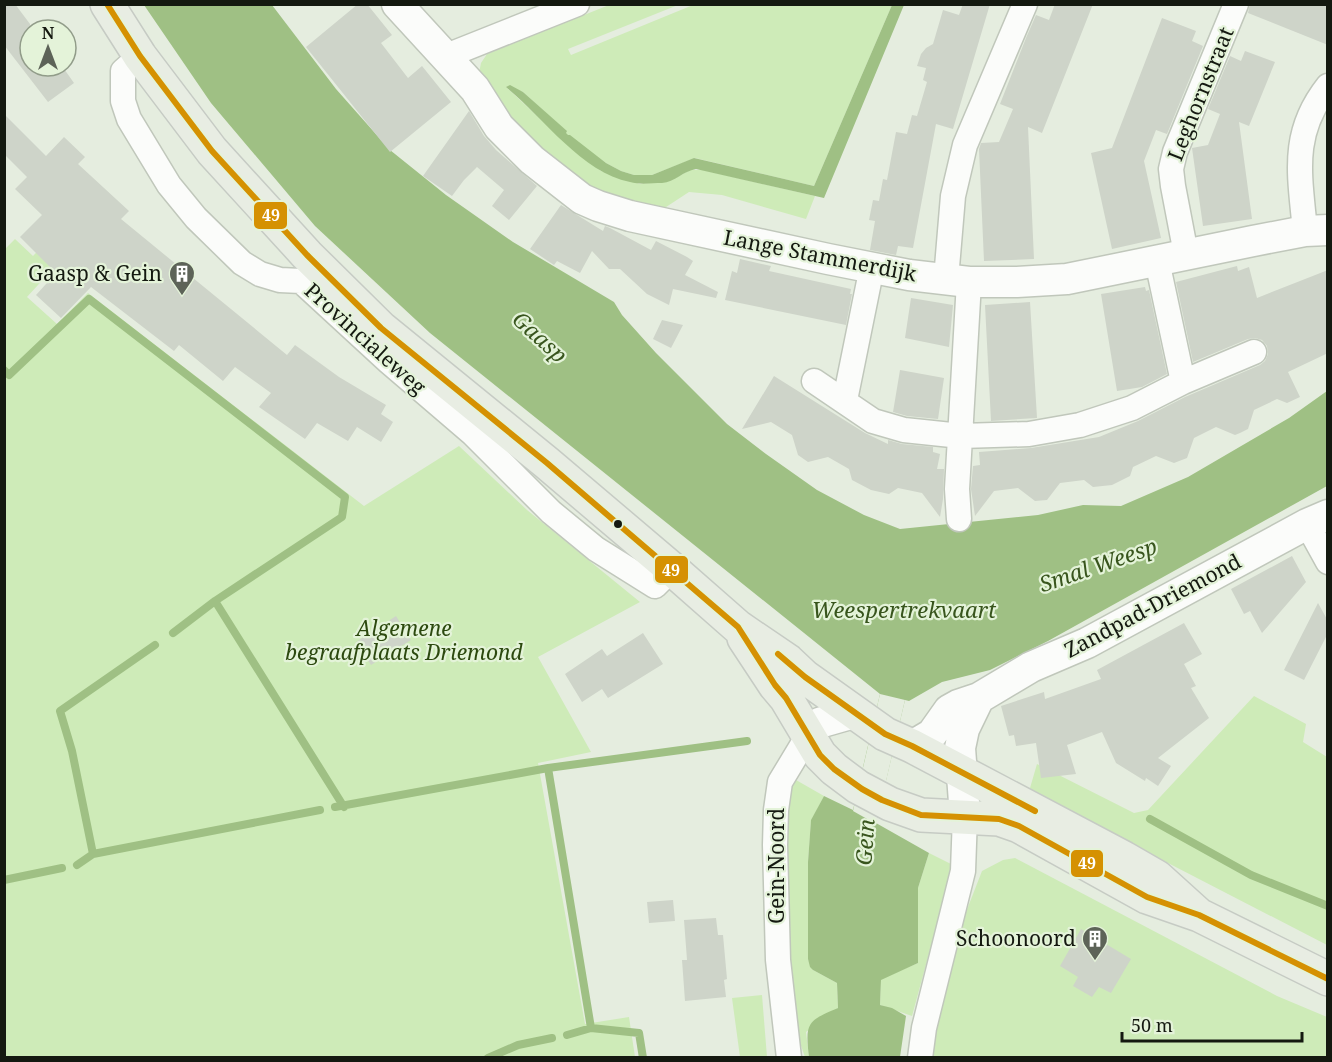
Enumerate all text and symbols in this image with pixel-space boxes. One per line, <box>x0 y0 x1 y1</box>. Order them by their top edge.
north arrow <box>18 18 78 78</box>
text: N <box>42 22 55 44</box>
street label: Leghornstraat <box>1161 23 1240 165</box>
line badge: 49 <box>253 201 288 230</box>
text: 49 <box>262 204 280 226</box>
street label: Lange Stammerdijk <box>721 223 920 288</box>
place label: Gaasp & Gein <box>28 259 162 287</box>
building icon: Gaasp & Gein <box>167 259 197 297</box>
street label: Provincialeweg <box>299 276 433 401</box>
water label: Gaasp <box>507 304 575 369</box>
unlabelled marker <box>612 518 624 530</box>
water label: Smal Weesp <box>1035 530 1161 598</box>
street label: Zandpad-Driemond <box>1059 547 1246 664</box>
line badge: 49 <box>654 555 689 584</box>
text: 49 <box>662 559 680 581</box>
water label: Weespertrekvaart <box>812 594 997 624</box>
park label: Algemene begraafplaats Driemond <box>285 614 524 666</box>
street label: Gein-Noord <box>762 808 790 924</box>
water label: Gein <box>847 818 881 866</box>
line badge: 49 <box>1070 849 1104 878</box>
text: 49 <box>1078 852 1096 874</box>
place label: Schoonoord <box>956 924 1076 952</box>
building icon: Schoonoord <box>1080 924 1110 962</box>
scale bar <box>1122 1005 1302 1043</box>
text: 50 m <box>1131 1013 1173 1037</box>

